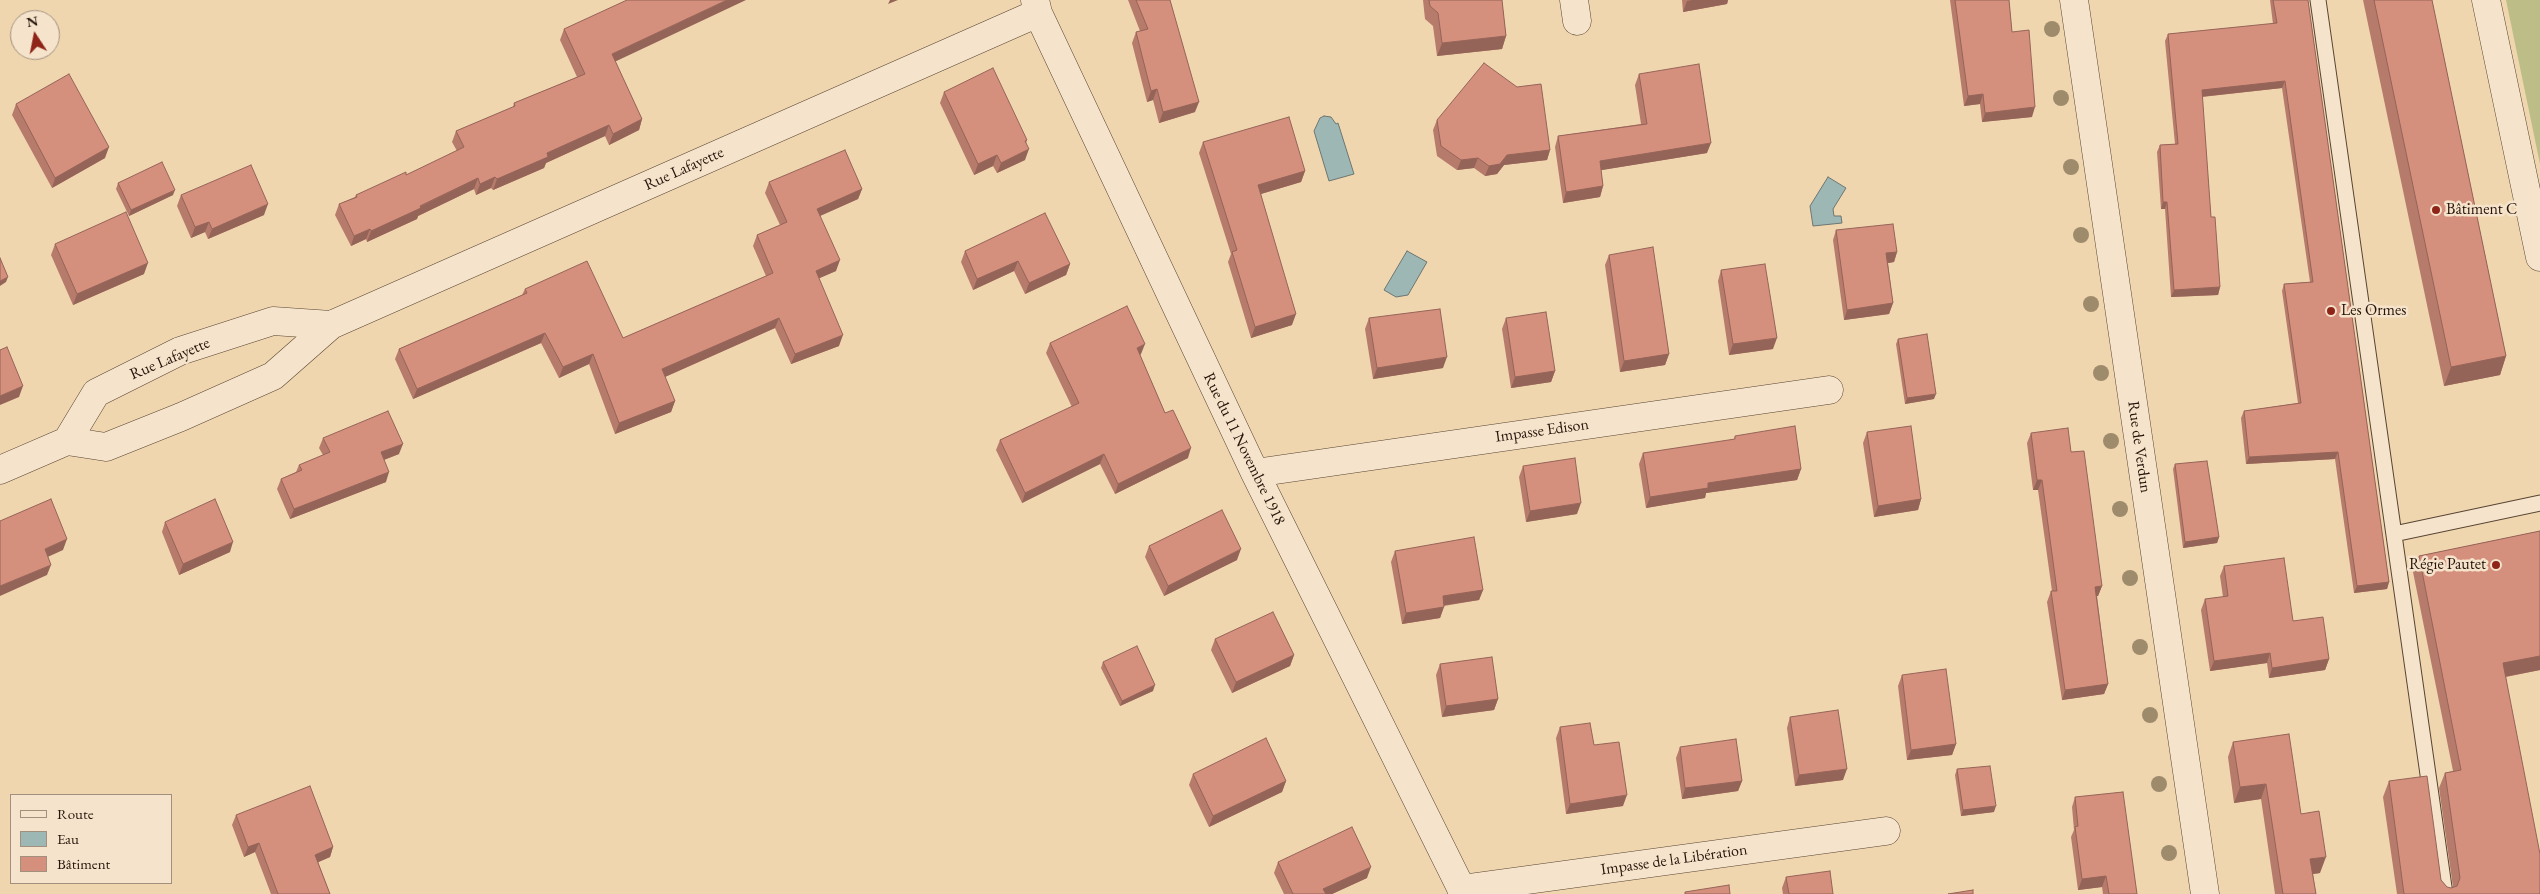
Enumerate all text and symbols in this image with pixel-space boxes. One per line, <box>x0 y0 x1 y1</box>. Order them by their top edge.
north arrow <box>10 10 60 60</box>
text: N <box>25 11 40 31</box>
street label: Rue Lafayette <box>641 143 727 195</box>
place label: Bâtiment C <box>2446 200 2517 220</box>
marker: Bâtiment C <box>2430 204 2442 216</box>
place label: Les Ormes <box>2341 301 2406 321</box>
marker: Les Ormes <box>2325 305 2337 317</box>
street label: Rue Lafayette <box>127 334 213 384</box>
street label: Rue du 11 Novembre 1918 <box>1199 370 1289 528</box>
street label: Rue de Verdun <box>2123 400 2155 494</box>
street label: Impasse Edison <box>1494 415 1590 447</box>
place label: Régie Pautet <box>2409 555 2486 575</box>
marker: Régie Pautet <box>2490 559 2502 571</box>
legend <box>10 794 172 884</box>
text: Route <box>57 804 94 823</box>
text: Eau <box>57 829 79 848</box>
street label: Impasse de la Libération <box>1599 840 1749 880</box>
text: Bâtiment <box>57 854 110 873</box>

